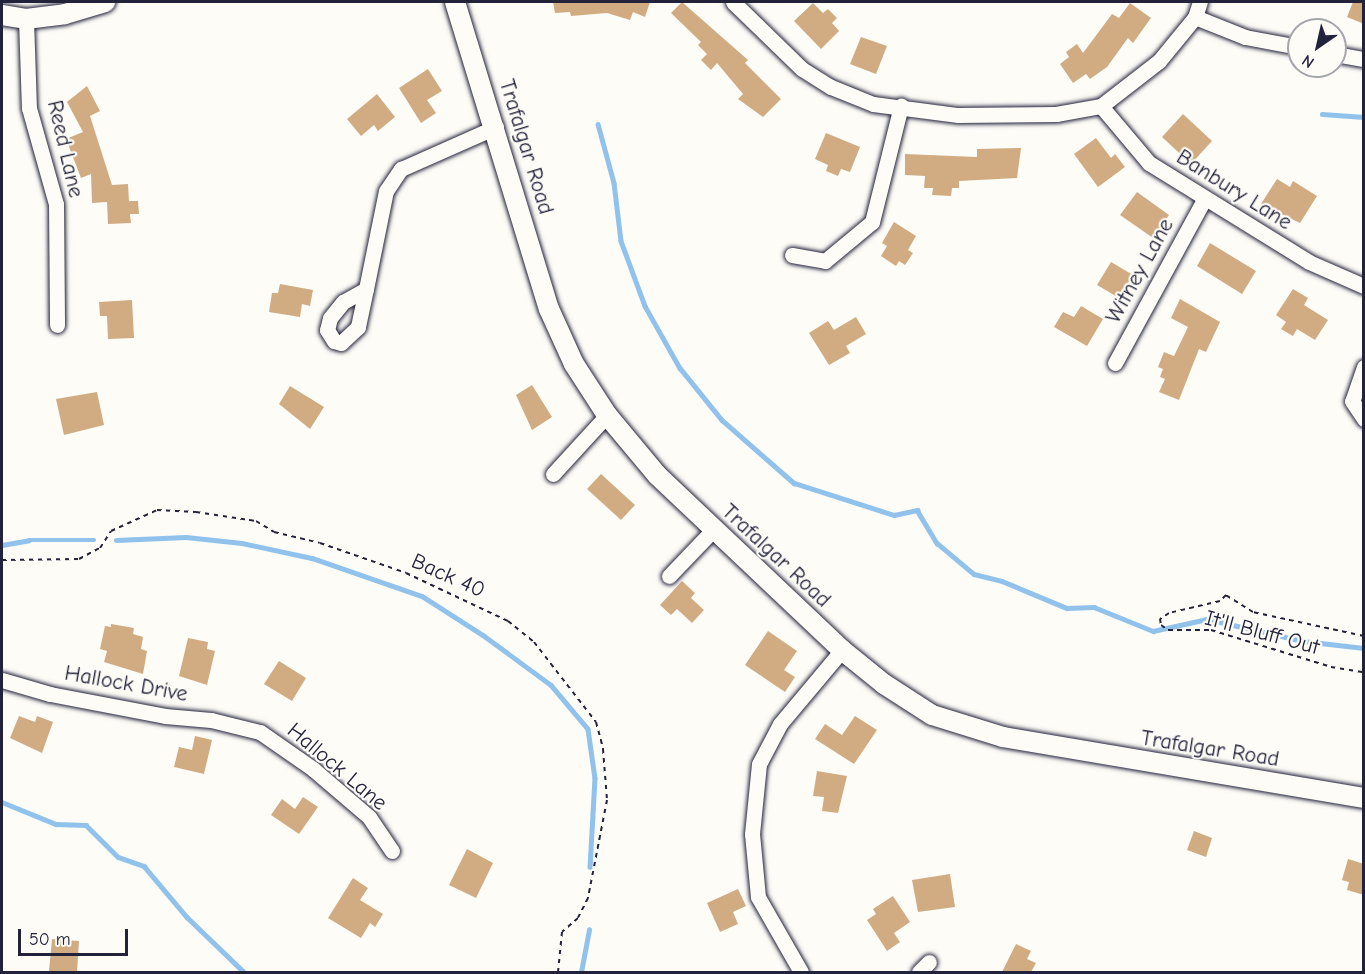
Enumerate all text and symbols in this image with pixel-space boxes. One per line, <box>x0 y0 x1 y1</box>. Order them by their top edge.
north arrow <box>1287 18 1347 78</box>
text: N <box>1299 51 1317 72</box>
street label: Trafalgar Road <box>493 76 559 218</box>
street label: Reed Lane <box>41 98 89 200</box>
street label: Banbury Lane <box>1171 144 1297 236</box>
street label: Witney Lane <box>1100 214 1180 328</box>
street label: Trafalgar Road <box>716 499 836 613</box>
street label: Back 40 <box>407 548 489 604</box>
street label: It'll Bluff Out <box>1202 605 1322 661</box>
street label: Hallock Drive <box>62 660 190 708</box>
street label: Hallock Lane <box>282 718 392 816</box>
street label: Trafalgar Road <box>1139 725 1281 773</box>
scale bar <box>21 917 130 955</box>
text: 50 m <box>29 929 71 950</box>

